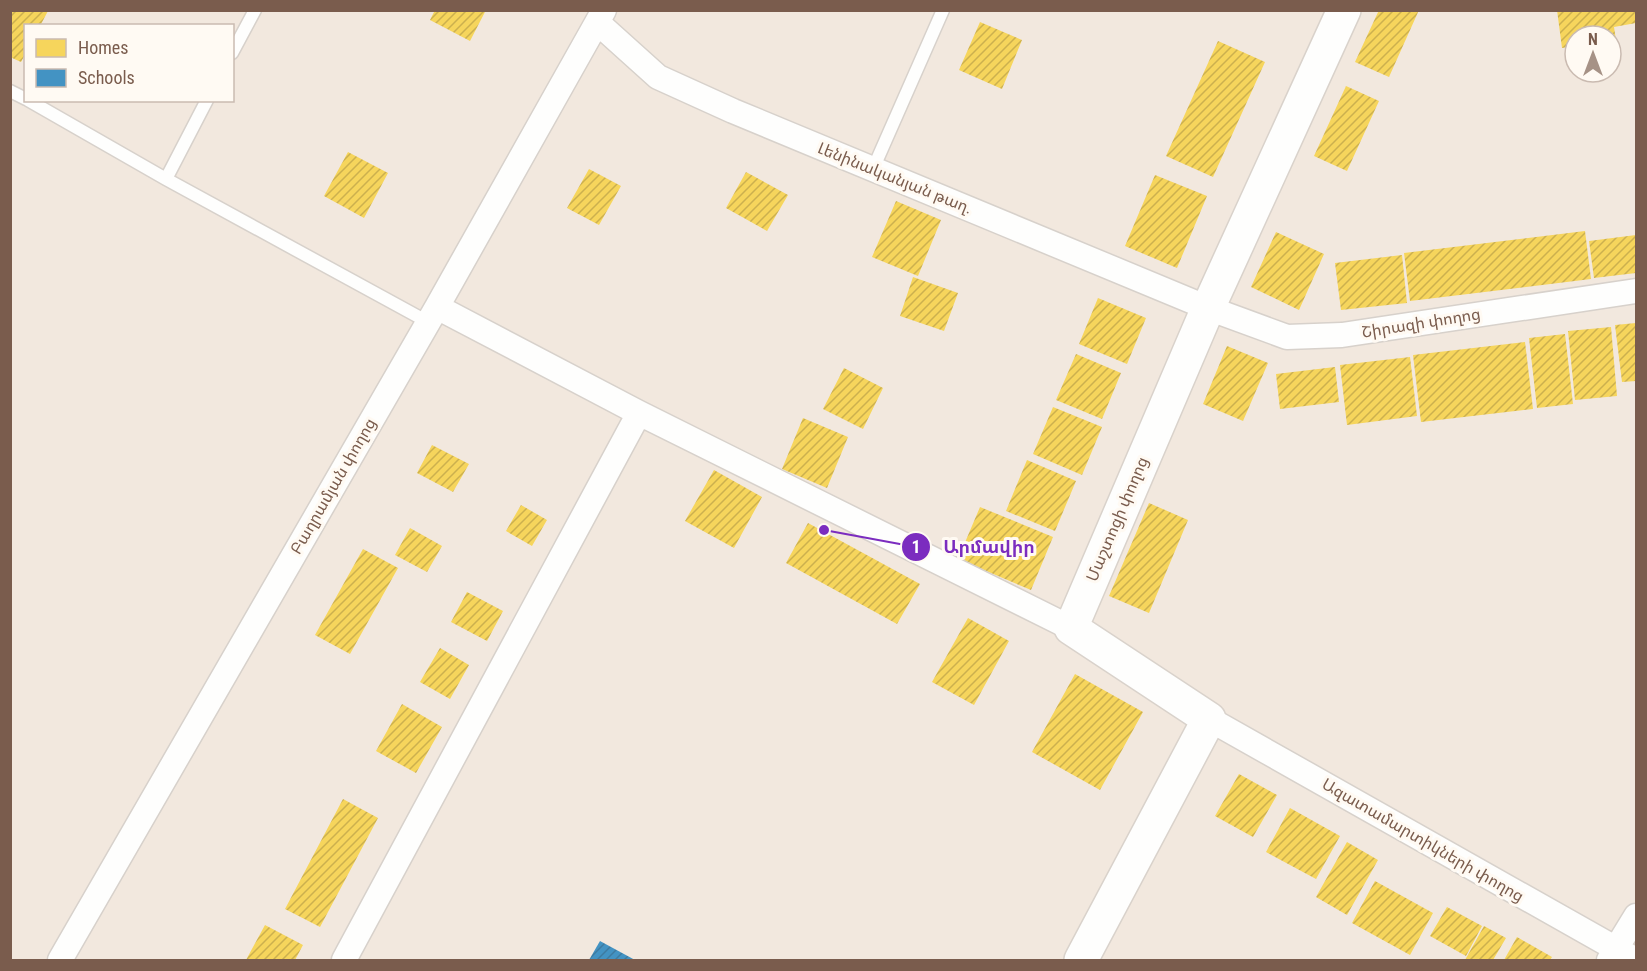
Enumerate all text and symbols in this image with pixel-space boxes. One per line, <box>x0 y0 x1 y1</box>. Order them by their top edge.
legend <box>24 24 234 102</box>
north arrow <box>1563 24 1623 84</box>
text: N <box>1588 30 1598 49</box>
text: Homes <box>78 37 128 58</box>
text: Schools <box>78 67 135 88</box>
street label: Լենինականյան թաղ. <box>815 138 975 218</box>
street label: Շիրազի փողոց <box>1360 304 1482 342</box>
street label: Բաղրամյան փողոց <box>286 415 380 557</box>
street label: Մաշտոցի փողոց <box>1082 454 1152 584</box>
callout: Արմավիր <box>901 529 1046 565</box>
text: 1 <box>911 536 921 557</box>
text: Արմավիր <box>943 536 1035 557</box>
street label: Ազատամարտիկների փողոց <box>1319 774 1527 906</box>

